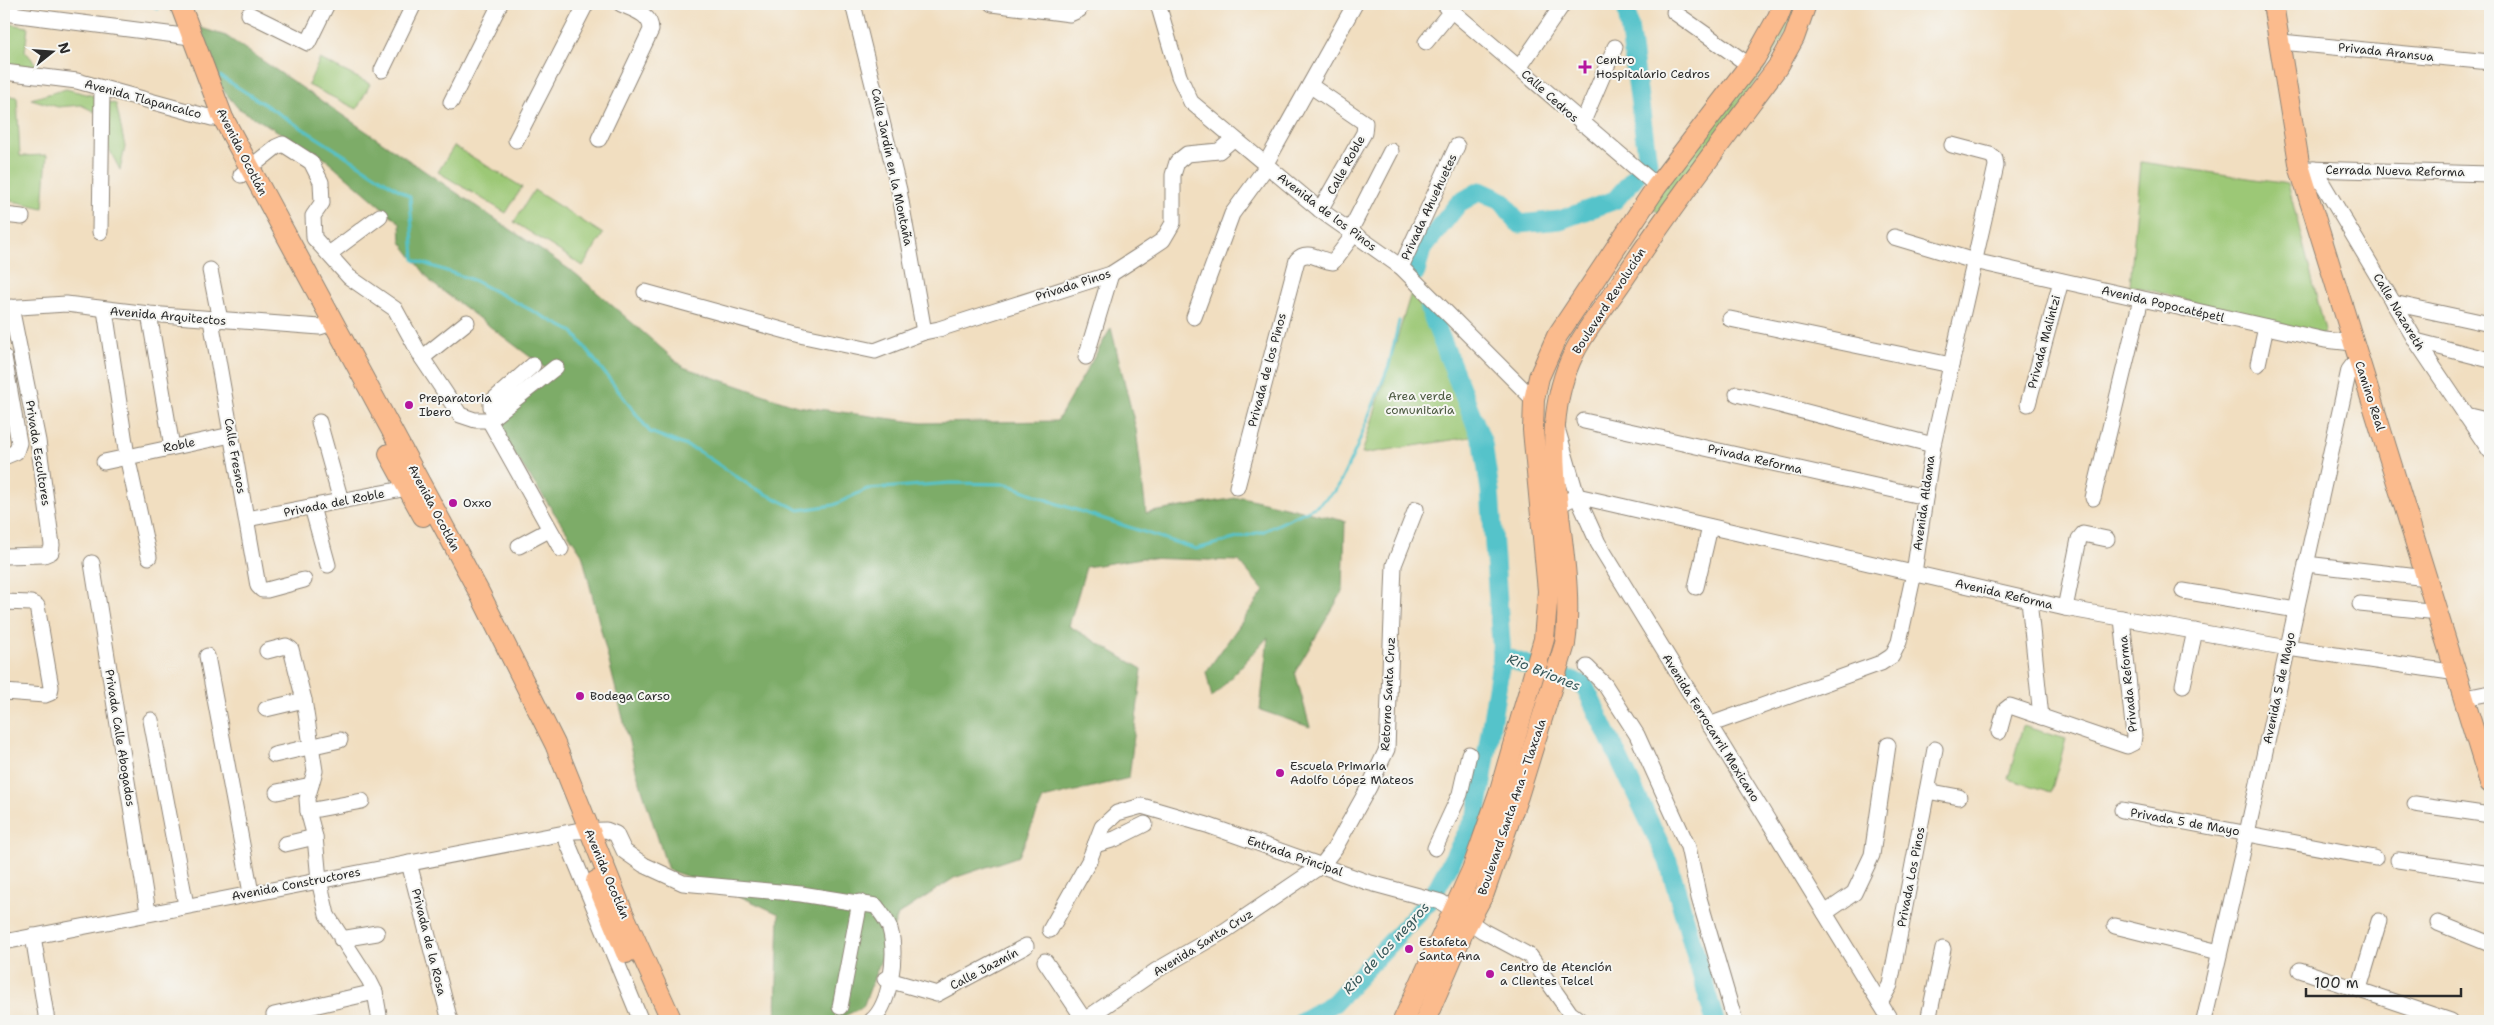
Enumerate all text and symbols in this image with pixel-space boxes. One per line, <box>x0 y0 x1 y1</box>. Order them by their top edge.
north arrow <box>28 28 78 78</box>
street label: Privada Aransua <box>2337 39 2435 65</box>
text: N <box>54 40 75 56</box>
place label: Centro Hospitalario Cedros <box>1596 52 1710 82</box>
marker: Centro Hospitalario Cedros <box>1578 60 1592 74</box>
street label: Calle Cedros <box>1518 66 1582 126</box>
street label: Avenida Tlapancalco <box>83 76 203 122</box>
street label: Calle Jardín en la Montaña <box>867 87 917 248</box>
street label: Avenida Ocotlán <box>213 106 271 198</box>
street label: Calle Roble <box>1323 132 1369 197</box>
street label: Privada Ahuehuetes <box>1397 151 1461 263</box>
street label: Cerrada Nueva Reforma <box>2325 162 2465 180</box>
street label: Avenida de los Pinos <box>1274 169 1380 255</box>
street label: Boulevard Revolución <box>1569 245 1649 357</box>
street label: Privada Pinos <box>1033 265 1113 305</box>
street label: Calle Nazareth <box>2370 270 2428 354</box>
street label: Avenida Popocatépetl <box>2100 282 2226 326</box>
street label: Privada Malintzi <box>2024 293 2064 391</box>
street label: Avenida Arquitectos <box>109 303 227 329</box>
street label: Privada de los Pinos <box>1244 311 1290 429</box>
street label: Camino Real <box>2351 359 2389 433</box>
park label: Area verde comunitaria <box>1386 388 1455 418</box>
place label: Preparatoria Ibero <box>419 390 492 420</box>
street label: Privada Escultores <box>22 399 54 507</box>
marker: Preparatoria Ibero <box>403 399 415 411</box>
street label: Calle Fresnos <box>220 417 250 495</box>
street label: Roble <box>161 434 197 456</box>
street label: Privada Reforma <box>1706 440 1804 478</box>
street label: Avenida Aldama <box>1909 454 1939 552</box>
street label: Avenida Ocotlán <box>404 462 464 554</box>
street label: Privada del Roble <box>282 485 386 521</box>
place label: Oxxo <box>463 495 492 511</box>
marker: Oxxo <box>447 497 459 509</box>
street label: Avenida Reforma <box>1954 575 2055 613</box>
street label: Avenida 5 de Mayo <box>2259 631 2299 745</box>
street label: Privada Reforma <box>2115 634 2141 733</box>
street label: Retorno Santa Cruz <box>1377 636 1399 752</box>
water label: Rio Briones <box>1505 649 1583 695</box>
street label: Avenida Ferrocarril Mexicano <box>1659 651 1763 805</box>
street label: Privada Calle Abogados <box>101 668 139 808</box>
place label: Bodega Carso <box>590 688 670 704</box>
marker: Bodega Carso <box>574 690 586 702</box>
street label: Boulevard Santa Ana - Tlaxcala <box>1474 716 1550 897</box>
place label: Escuela Primaria Adolfo López Mateos <box>1290 758 1414 788</box>
marker: Escuela Primaria Adolfo López Mateos <box>1274 767 1286 779</box>
street label: Privada 5 de Mayo <box>2129 805 2241 839</box>
street label: Privada Los Pinos <box>1893 825 1929 929</box>
street label: Avenida Ocotlán <box>581 827 633 921</box>
street label: Entrada Principal <box>1245 832 1345 880</box>
street label: Avenida Constructores <box>230 864 362 904</box>
street label: Privada de la Rosa <box>408 887 450 998</box>
water label: Rio de los negros <box>1339 898 1433 998</box>
street label: Avenida Santa Cruz <box>1150 906 1256 980</box>
place label: Estafeta Santa Ana <box>1419 934 1481 964</box>
marker: Estafeta Santa Ana <box>1403 943 1415 955</box>
street label: Calle Jazmín <box>947 944 1021 994</box>
place label: Centro de Atención a Clientes Telcel <box>1500 959 1612 989</box>
scale bar <box>2306 965 2462 997</box>
marker: Centro de Atención a Clientes Telcel <box>1484 968 1496 980</box>
text: 100 m <box>2314 973 2359 993</box>

